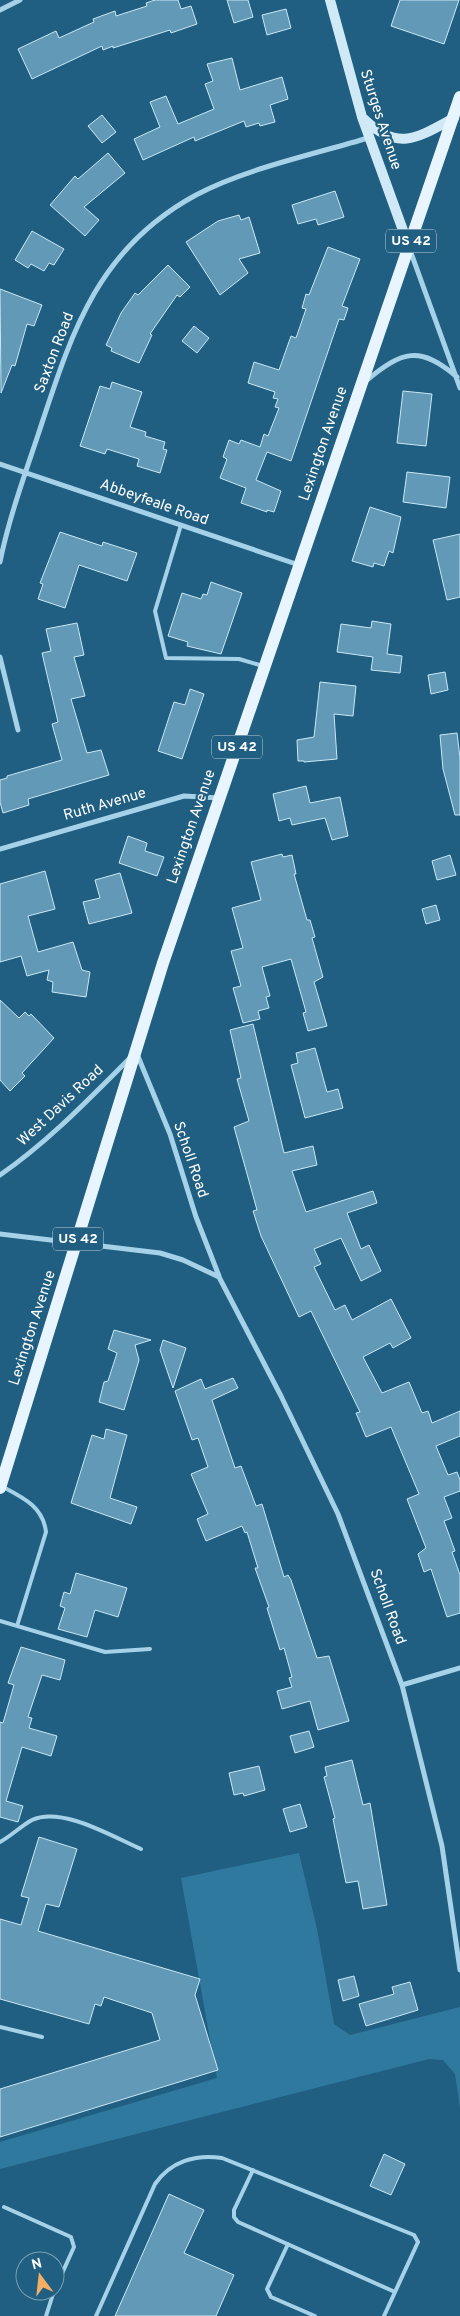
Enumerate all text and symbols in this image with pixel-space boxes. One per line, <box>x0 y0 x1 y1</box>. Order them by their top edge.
street label: Sturges Avenue <box>355 67 405 173</box>
road number: US 42 <box>386 230 436 252</box>
street label: Saxton Road <box>31 310 79 396</box>
street label: Lexington Avenue <box>295 384 353 504</box>
street label: Abbeyfeale Road <box>97 476 211 530</box>
road number: US 42 <box>212 736 262 759</box>
street label: Lexington Avenue <box>163 767 221 887</box>
street label: Ruth Avenue <box>61 784 149 826</box>
street label: West Davis Road <box>14 1061 108 1151</box>
street label: Scholl Road <box>168 1119 212 1201</box>
road number: US 42 <box>53 1228 103 1250</box>
street label: Lexington Avenue <box>5 1268 61 1388</box>
street label: Scholl Road <box>364 1566 410 1648</box>
north arrow <box>15 2251 65 2301</box>
text: N <box>30 2255 44 2274</box>

